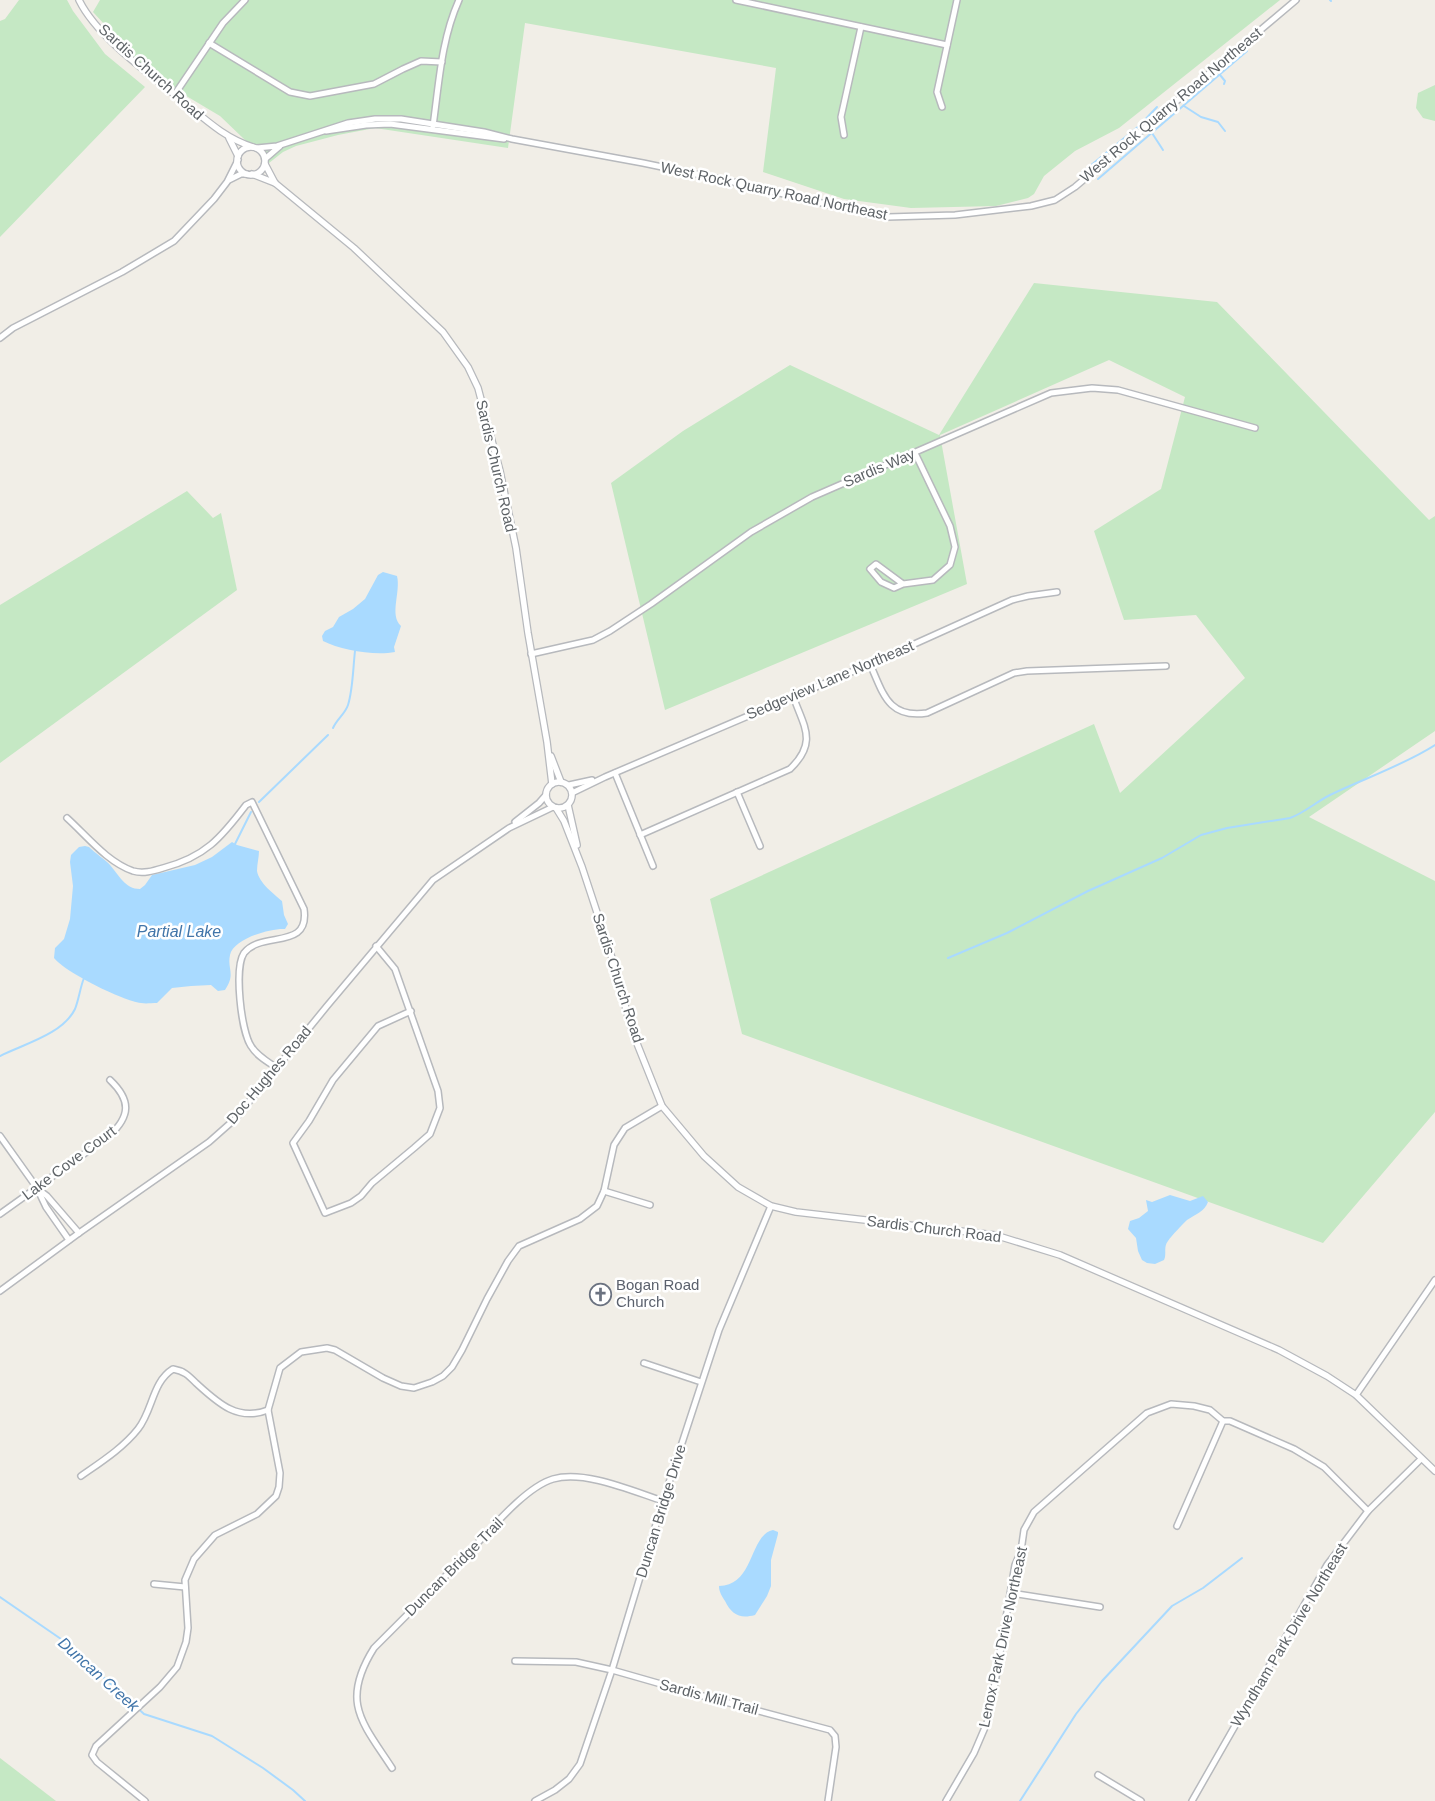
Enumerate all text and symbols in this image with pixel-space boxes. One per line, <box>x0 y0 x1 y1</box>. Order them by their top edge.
street label: Sardis Church Road <box>95 20 207 123</box>
street label: West Rock Quarry Road Northeast <box>1077 23 1265 186</box>
street label: West Rock Quarry Road Northeast <box>659 158 890 223</box>
street label: Sardis Church Road <box>473 398 520 534</box>
street label: Sardis Way <box>840 445 918 490</box>
street label: Sedgeview Lane Northeast <box>744 636 917 723</box>
street label: Sardis Church Road <box>590 911 647 1045</box>
water label: Partial Lake <box>137 923 221 940</box>
street label: Doc Hughes Road <box>223 1022 315 1127</box>
street label: Lake Cove Court <box>19 1121 119 1203</box>
street label: Sardis Church Road <box>866 1212 1002 1245</box>
place label: Bogan Road Church <box>616 1276 699 1310</box>
church icon: Bogan Road Church <box>588 1282 612 1306</box>
street label: Duncan Bridge Drive <box>632 1442 689 1580</box>
street label: Duncan Bridge Trail <box>401 1514 506 1619</box>
street label: Wyndham Park Drive Northeast <box>1227 1539 1351 1729</box>
street label: Lenox Park Drive Northeast <box>975 1544 1030 1729</box>
water label: Duncan Creek <box>55 1634 143 1716</box>
street label: Sardis Mill Trail <box>658 1675 760 1718</box>

